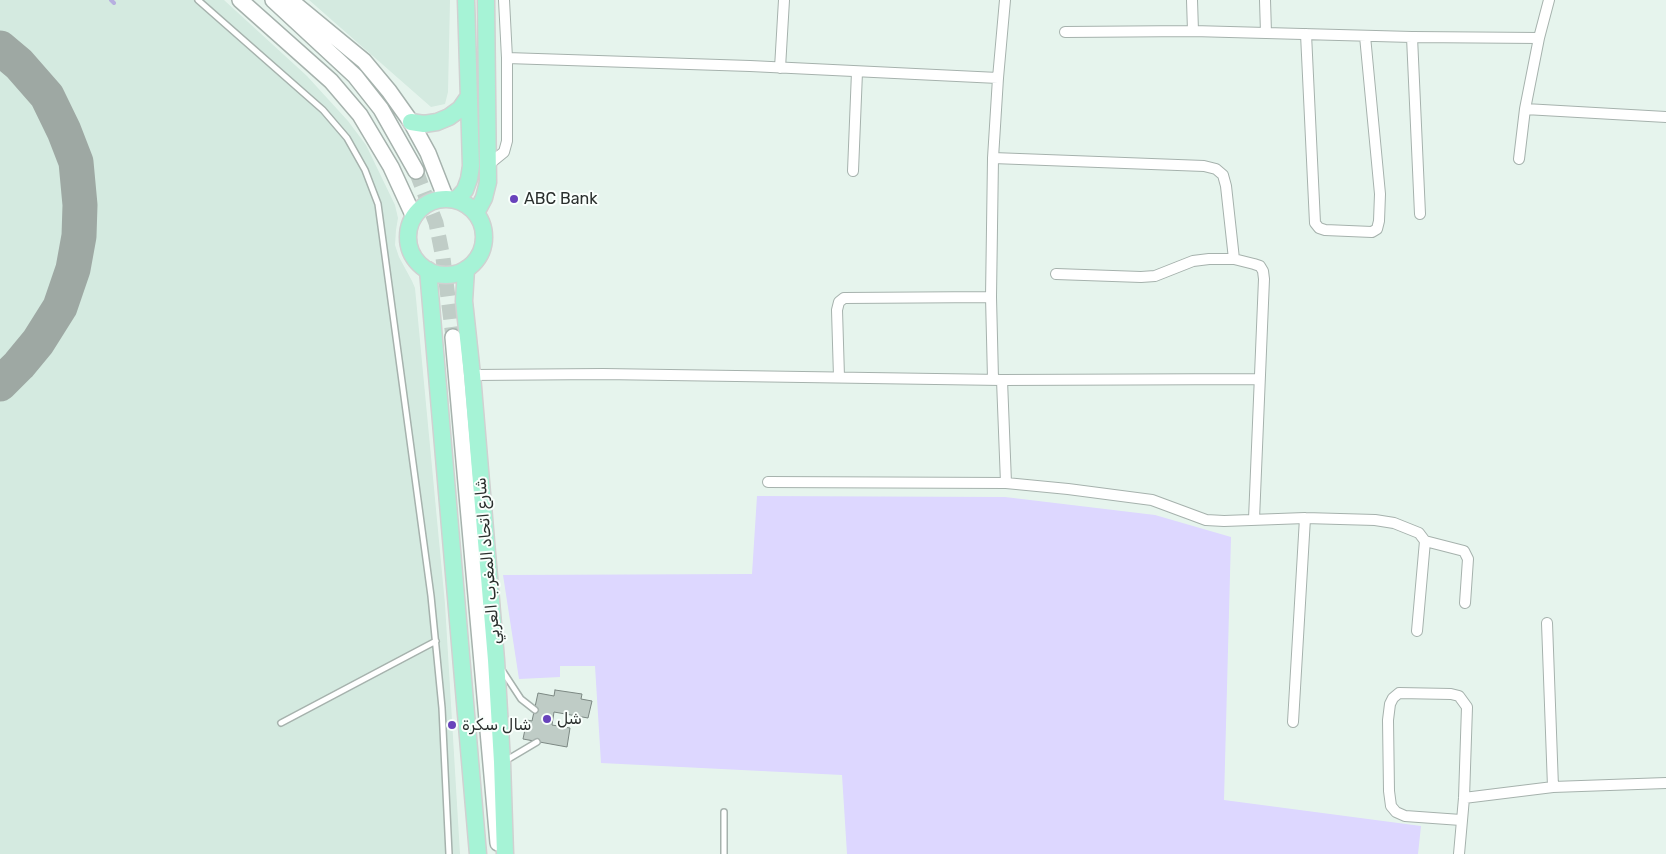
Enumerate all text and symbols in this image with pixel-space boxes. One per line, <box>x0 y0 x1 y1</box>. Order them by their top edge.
place label: ABC Bank <box>524 189 597 209</box>
marker: ABC Bank <box>508 193 520 205</box>
street label: شارع اتحاد المغرب العربي <box>471 477 505 645</box>
place label: شل <box>557 709 582 729</box>
marker: شل <box>541 713 553 725</box>
place label: شال سكرة <box>462 715 531 735</box>
marker: شال سكرة <box>446 719 458 731</box>

